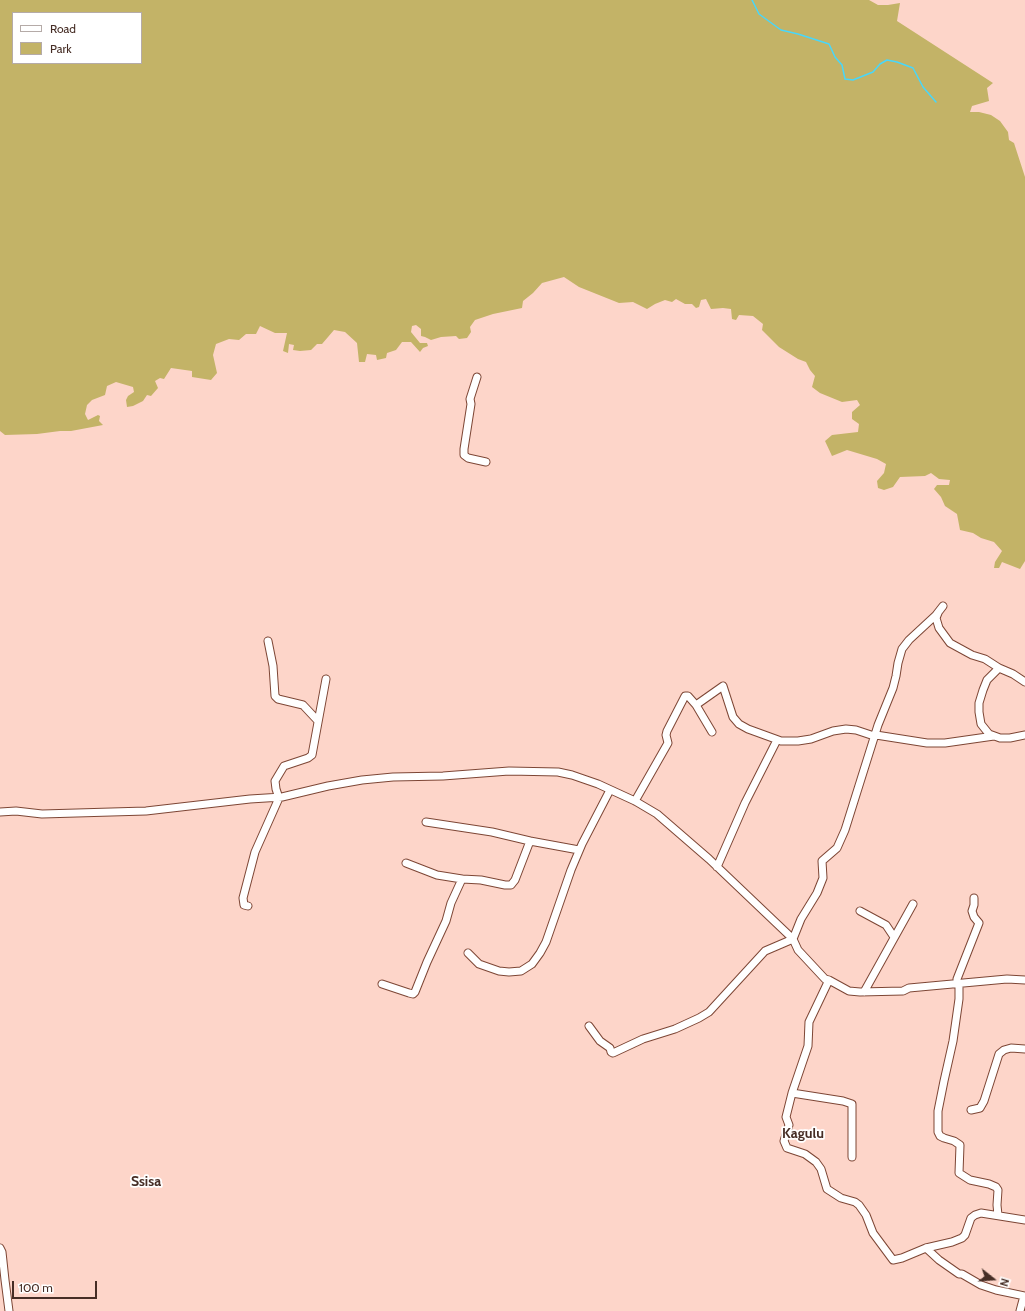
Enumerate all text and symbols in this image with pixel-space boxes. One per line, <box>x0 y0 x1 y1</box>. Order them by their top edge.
legend <box>12 12 142 64</box>
text: Road <box>50 21 76 36</box>
text: Park <box>50 41 72 56</box>
district label: Kagulu <box>782 1126 824 1142</box>
district label: Ssisa <box>131 1174 161 1190</box>
north arrow <box>973 1259 1013 1299</box>
scale bar <box>14 1273 99 1299</box>
text: N <box>997 1277 1012 1288</box>
text: 100 m <box>19 1280 53 1295</box>

